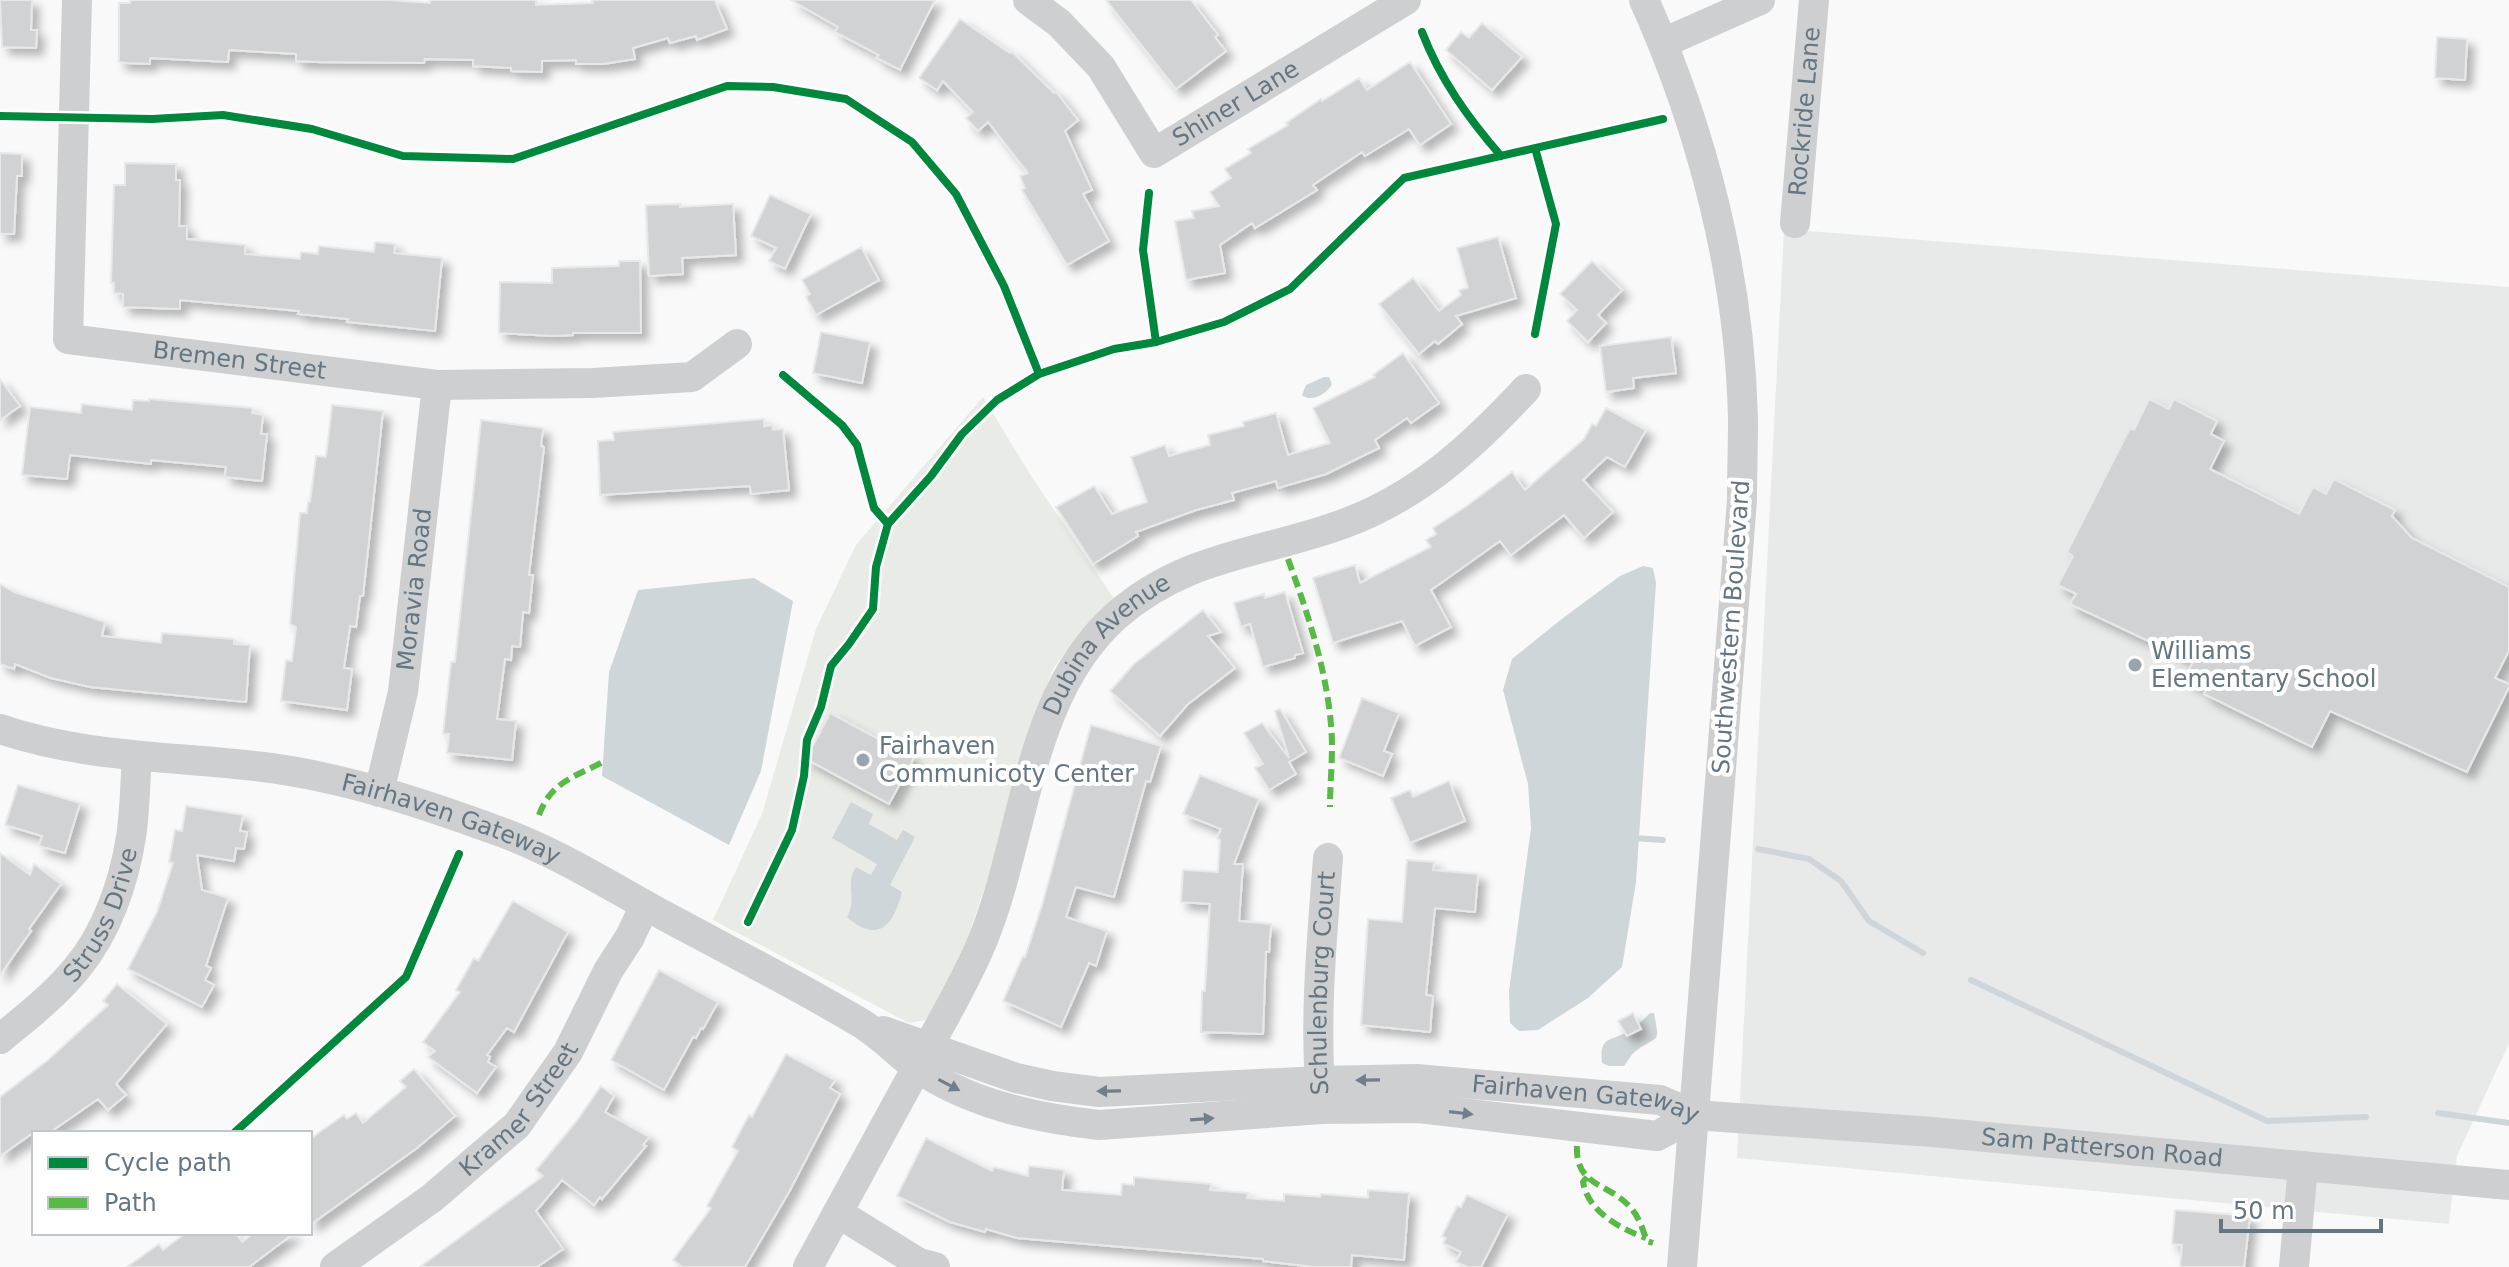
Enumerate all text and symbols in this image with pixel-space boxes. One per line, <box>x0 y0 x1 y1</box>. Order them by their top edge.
street label: Rockride Lane <box>1783 26 1826 197</box>
street label: Shiner Lane <box>1167 54 1304 152</box>
street label: Bremen Street <box>151 336 328 385</box>
street label: Southwestern Boulevard <box>1707 479 1755 775</box>
street label: Moravia Road <box>391 507 437 672</box>
street label: Dubina Avenue <box>1037 568 1175 720</box>
place label: Williams Elementary School <box>2151 637 2376 693</box>
marker: Williams Elementary School <box>2126 656 2144 674</box>
place label: Fairhaven Communicoty Center <box>879 732 1134 788</box>
marker: Fairhaven Communicoty Center <box>854 751 872 769</box>
street label: Fairhaven Gateway <box>339 768 565 870</box>
street label: Struss Drive <box>57 845 143 988</box>
street label: Schulenburg Court <box>1304 870 1341 1096</box>
street label: Kramer Street <box>454 1038 584 1182</box>
street label: Fairhaven Gateway <box>1471 1070 1704 1129</box>
one-way arrow <box>1355 1074 1380 1086</box>
one-way arrow <box>937 1079 960 1092</box>
one-way arrow <box>1096 1085 1121 1098</box>
one-way arrow <box>1449 1107 1474 1120</box>
one-way arrow <box>1190 1112 1215 1125</box>
street label: Sam Patterson Road <box>1980 1123 2224 1173</box>
legend <box>32 1131 312 1235</box>
text: Cycle path <box>104 1149 232 1177</box>
scale bar <box>2221 1183 2381 1233</box>
text: Path <box>104 1189 157 1217</box>
text: 50 m <box>2233 1197 2295 1225</box>

